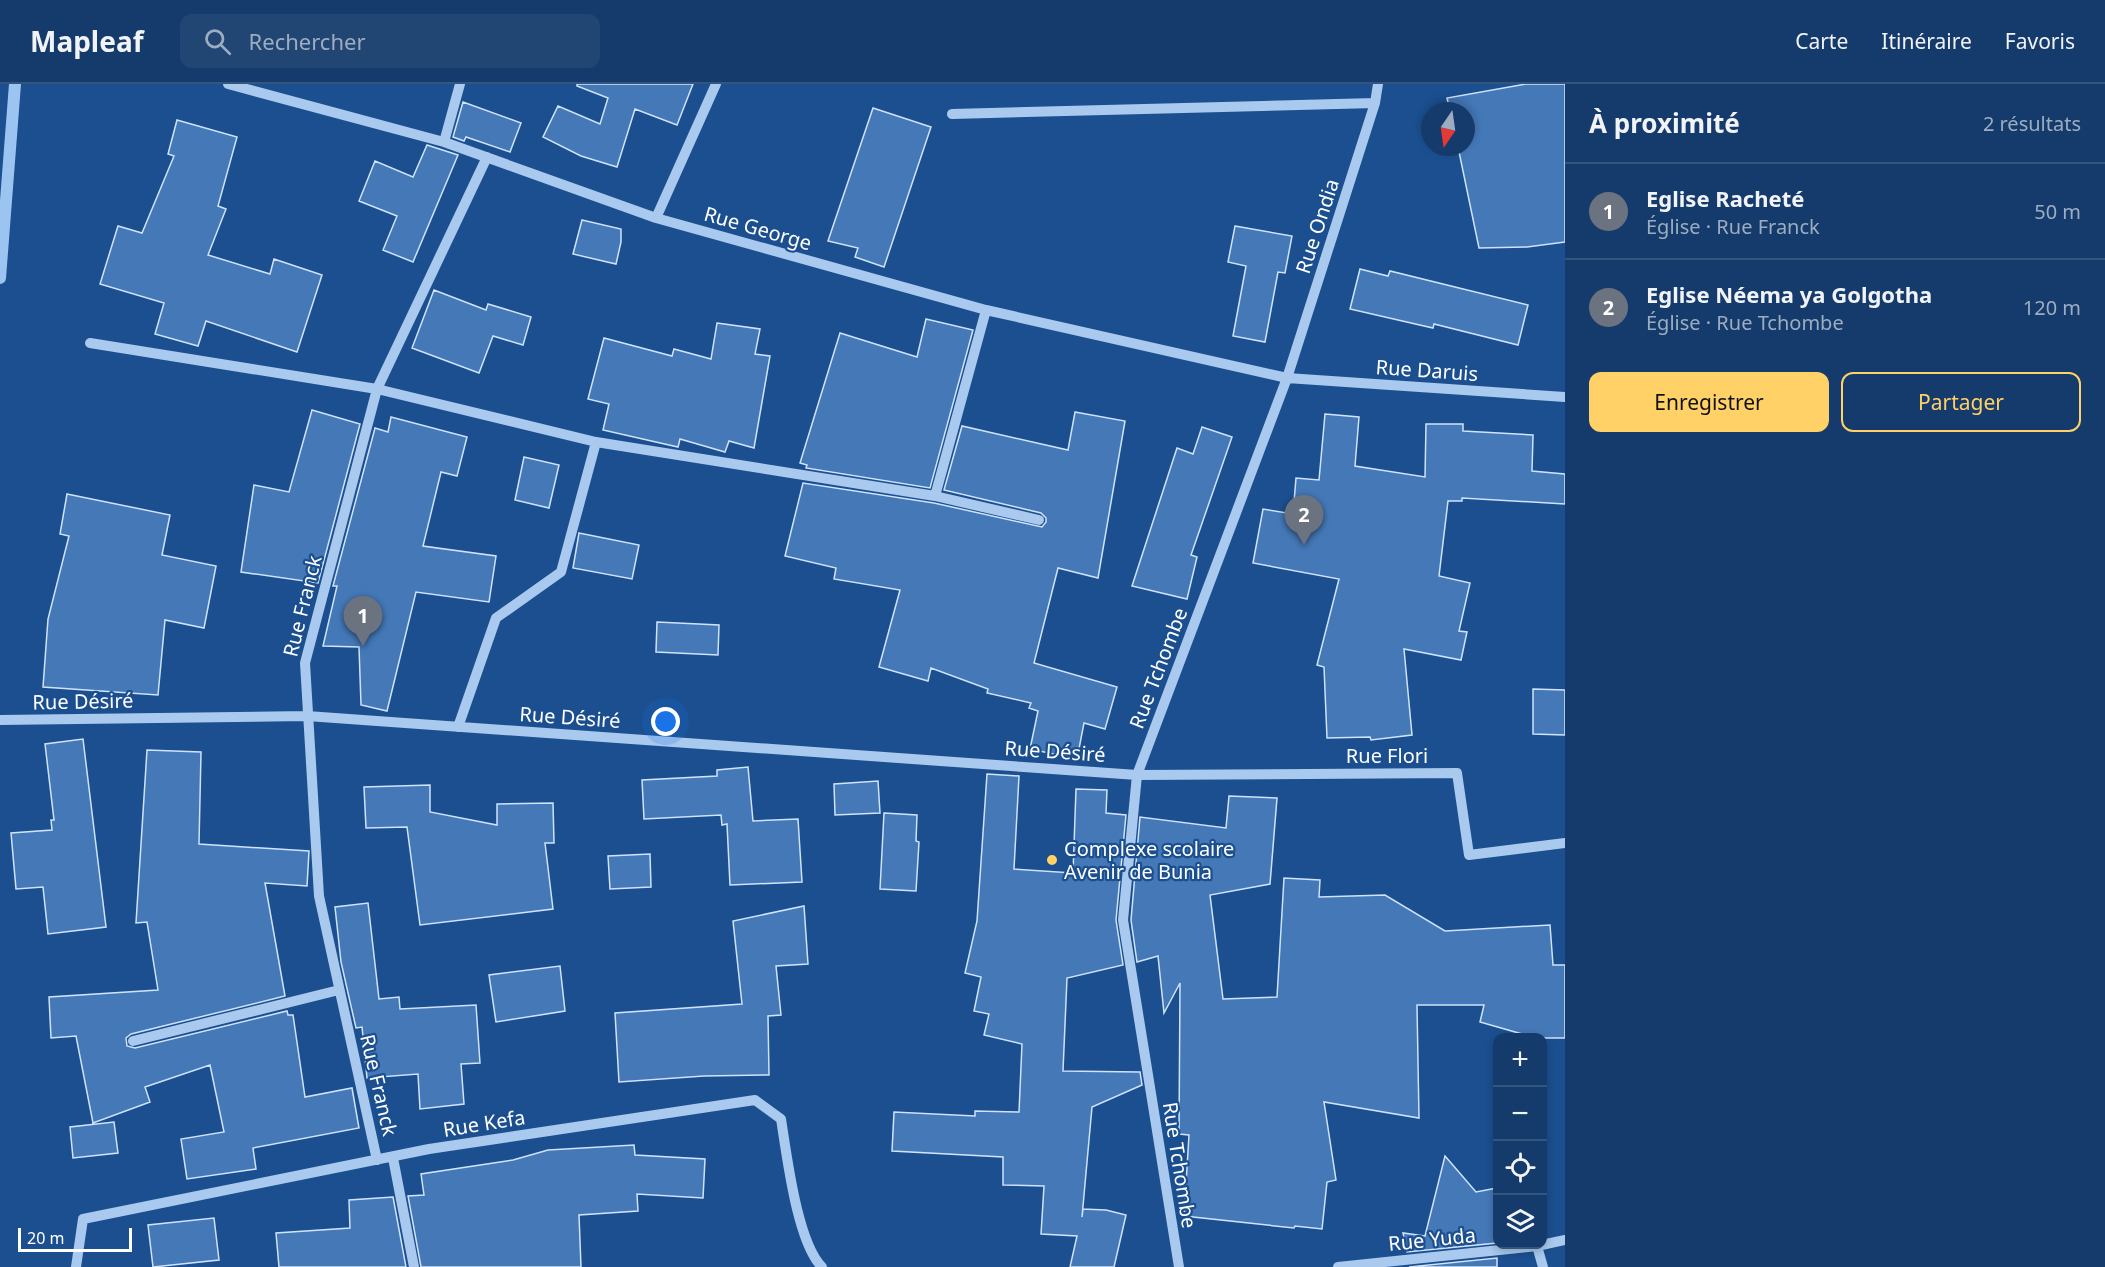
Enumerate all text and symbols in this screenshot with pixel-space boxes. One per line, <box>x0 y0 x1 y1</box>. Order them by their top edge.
search box <box>180 14 600 68</box>
text: Mapleaf <box>30 22 144 60</box>
icon: search <box>201 25 234 58</box>
text: Rechercher <box>249 26 366 56</box>
text: Carte <box>1795 27 1848 55</box>
text: Itinéraire <box>1881 27 1972 55</box>
text: Favoris <box>2005 27 2075 55</box>
north arrow <box>1421 102 1475 156</box>
text: À proximité <box>1589 105 1740 141</box>
text: 2 résultats <box>1983 110 2081 137</box>
street label: Rue Ondia <box>1289 175 1345 277</box>
text: Eglise Racheté <box>1646 183 1804 213</box>
text: 1 <box>1603 198 1614 225</box>
text: 50 m <box>2034 198 2081 225</box>
street label: Rue George <box>701 200 815 256</box>
text: Église · Rue Franck <box>1646 213 1820 240</box>
text: Eglise Néema ya Golgotha <box>1646 279 1932 309</box>
text: 2 <box>1603 294 1614 321</box>
text: 120 m <box>2023 294 2081 321</box>
text: Église · Rue Tchombe <box>1646 309 1844 336</box>
street label: Rue Daruis <box>1375 353 1479 387</box>
button: Enregistrer <box>1589 372 1829 432</box>
button: Partager <box>1841 372 2081 432</box>
pin: 2 <box>1284 496 1324 545</box>
street label: Rue Franck <box>276 552 328 659</box>
pin: 1 <box>344 596 382 646</box>
street label: Rue Tchombe <box>1123 604 1193 732</box>
street label: Rue Désiré <box>32 687 134 715</box>
street label: Rue Désiré <box>519 700 621 734</box>
your location <box>651 707 680 736</box>
street label: Rue Désiré <box>1004 734 1106 768</box>
street label: Rue Flori <box>1346 742 1428 769</box>
place label: Complexe scolaire Avenir de Bunia <box>1064 835 1234 885</box>
marker: Complexe scolaire Avenir de Bunia <box>1045 853 1059 867</box>
street label: Rue Franck <box>354 1032 404 1139</box>
map controls <box>1493 1033 1547 1249</box>
button: + <box>1493 1033 1547 1087</box>
button: − <box>1493 1087 1547 1141</box>
street label: Rue Tchombe <box>1157 1100 1203 1230</box>
street label: Rue Kefa <box>441 1103 527 1143</box>
button: locate <box>1493 1141 1547 1195</box>
button: layers <box>1493 1195 1547 1249</box>
street label: Rue Yuda <box>1387 1221 1477 1257</box>
scale bar <box>18 1225 132 1252</box>
text: 20 m <box>27 1227 64 1249</box>

